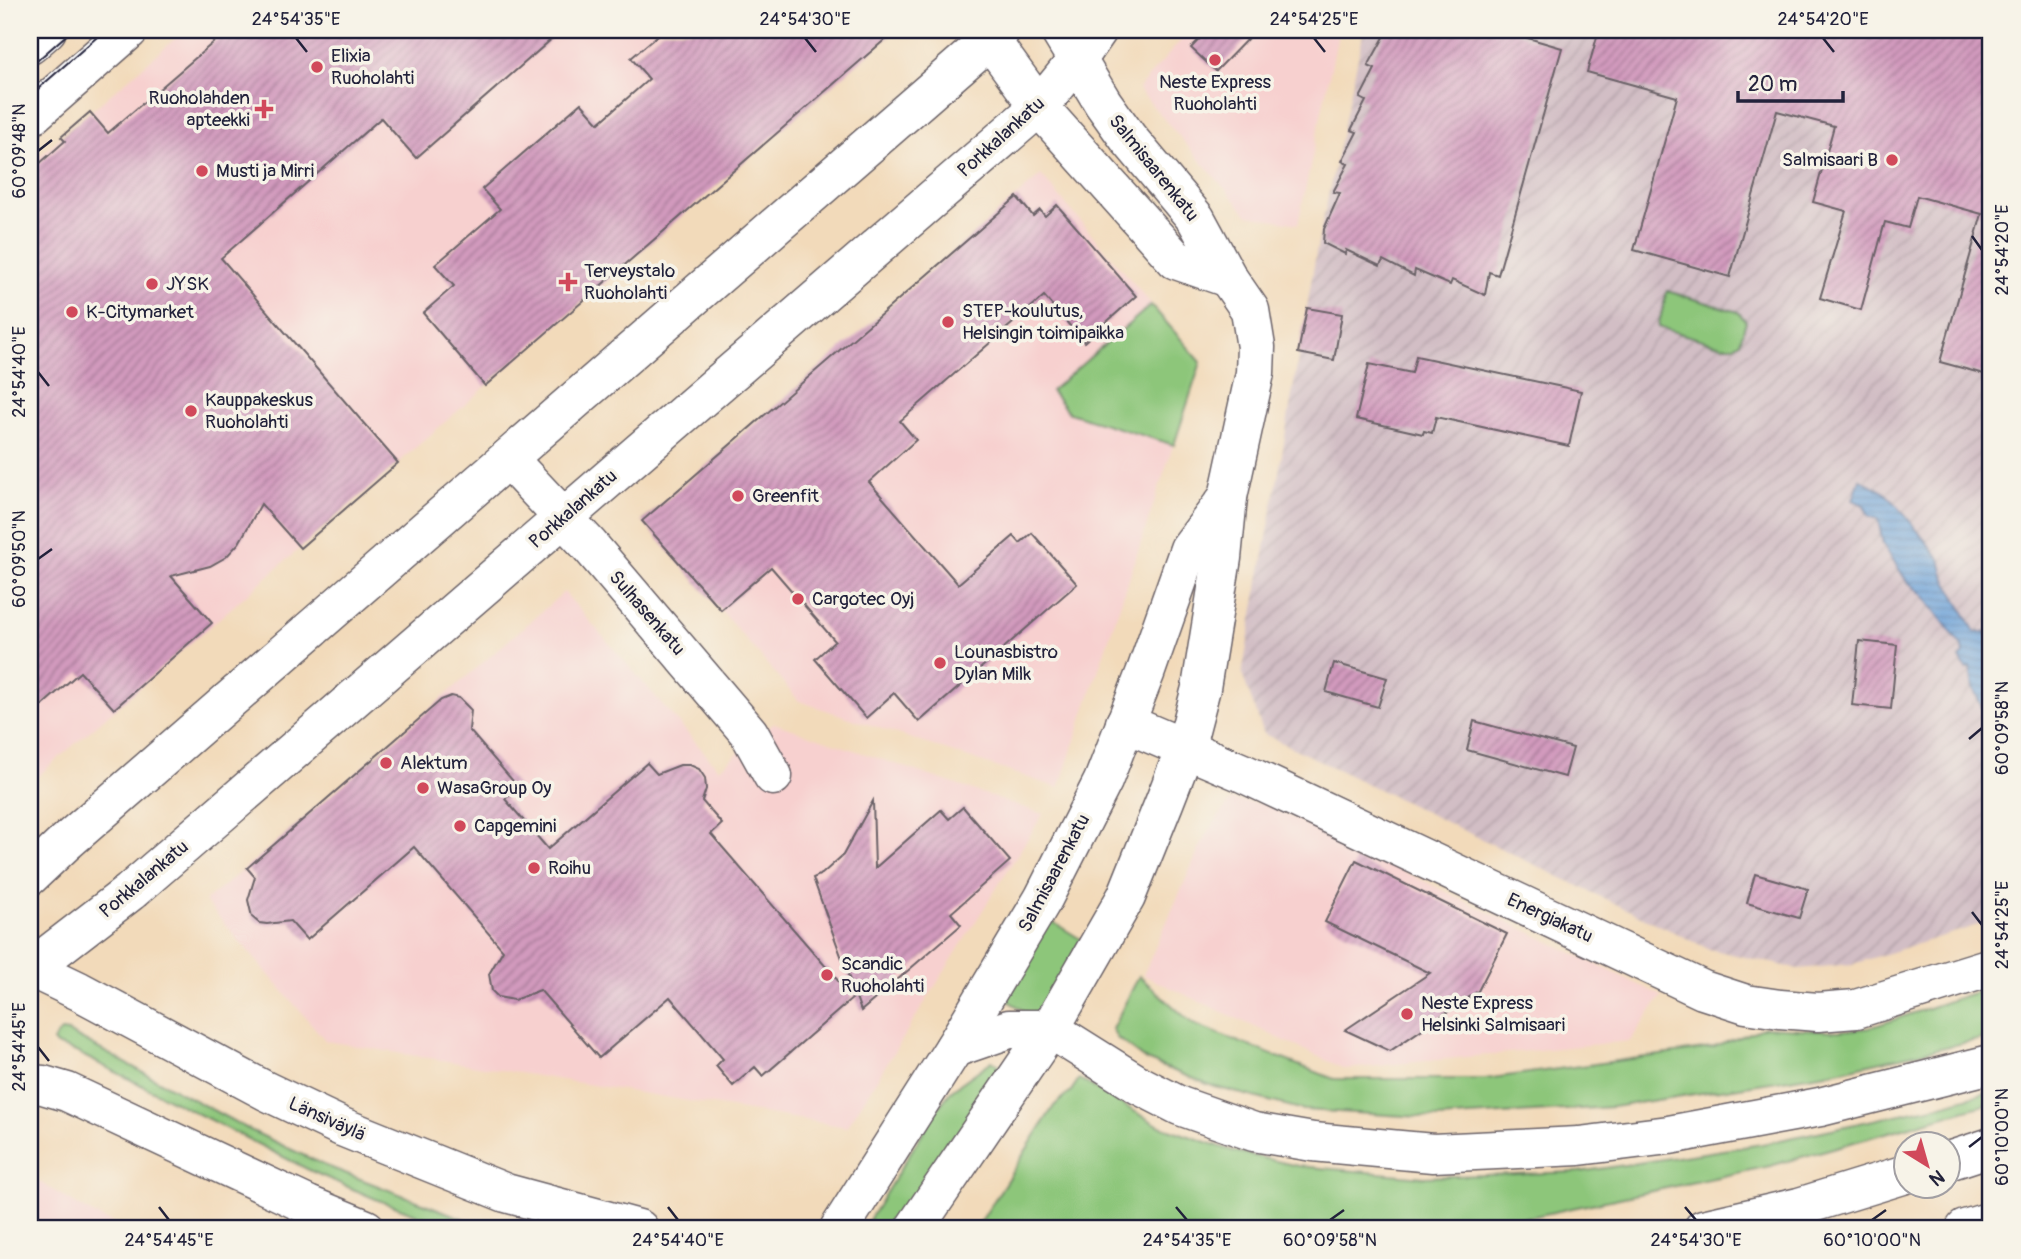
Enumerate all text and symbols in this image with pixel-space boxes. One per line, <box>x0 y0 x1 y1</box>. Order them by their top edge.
text: 24°54'35"E <box>252 8 340 31</box>
text: 24°54'30"E <box>759 8 851 31</box>
text: 24°54'25"E <box>1270 8 1358 31</box>
text: 24°54'20"E <box>1777 8 1869 31</box>
place label: Elixia Ruoholahti <box>331 44 414 90</box>
marker: Neste Express Ruoholahti <box>1207 52 1223 68</box>
marker: Elixia Ruoholahti <box>309 59 325 75</box>
scale bar <box>1738 60 1842 104</box>
place label: Neste Express Ruoholahti <box>1159 70 1272 116</box>
text: 20 m <box>1748 71 1797 98</box>
place label: Ruoholahden apteekki <box>149 86 250 132</box>
street label: Porkkalankatu <box>952 92 1050 182</box>
marker: Ruoholahden apteekki <box>256 101 272 117</box>
text: 60°09'48"N <box>8 104 31 198</box>
street label: Salmisaarenkatu <box>1104 110 1204 226</box>
place label: Salmisaari B <box>1782 148 1878 172</box>
marker: Salmisaari B <box>1884 152 1900 168</box>
place label: Musti ja Mirri <box>216 159 314 183</box>
marker: Musti ja Mirri <box>194 163 210 179</box>
text: 24°54'20"E <box>1991 204 2014 296</box>
place label: Terveystalo Ruoholahti <box>584 259 675 305</box>
place label: JYSK <box>166 272 209 296</box>
marker: Terveystalo Ruoholahti <box>558 272 578 292</box>
marker: JYSK <box>144 276 160 292</box>
place label: STEP-koulutus, Helsingin toimipaikka <box>962 299 1124 345</box>
place label: K-Citymarket <box>86 300 194 324</box>
marker: K-Citymarket <box>64 304 80 320</box>
marker: STEP-koulutus, Helsingin toimipaikka <box>940 314 956 330</box>
text: 24°54'40"E <box>8 326 31 418</box>
place label: Kauppakeskus Ruoholahti <box>205 388 314 434</box>
marker: Kauppakeskus Ruoholahti <box>183 403 199 419</box>
street label: Porkkalankatu <box>524 464 622 554</box>
place label: Greenfit <box>752 484 819 508</box>
marker: Greenfit <box>730 488 746 504</box>
text: 60°09'50"N <box>8 510 31 608</box>
street label: Sulhasenkatu <box>604 566 690 660</box>
place label: Cargotec Oyj <box>812 587 914 611</box>
marker: Cargotec Oyj <box>790 591 806 607</box>
place label: Lounasbistro Dylan Milk <box>954 640 1058 686</box>
marker: Lounasbistro Dylan Milk <box>932 655 948 671</box>
text: 60°09'58"N <box>1991 681 2014 775</box>
place label: Alektum <box>400 751 468 775</box>
marker: Alektum <box>378 755 394 771</box>
place label: WasaGroup Oy <box>437 776 551 800</box>
marker: WasaGroup Oy <box>415 780 431 796</box>
street label: Salmisaarenkatu <box>1013 810 1095 936</box>
place label: Capgemini <box>474 814 556 838</box>
marker: Capgemini <box>452 818 468 834</box>
street label: Porkkalankatu <box>94 835 194 923</box>
place label: Roihu <box>548 856 591 880</box>
marker: Roihu <box>526 860 542 876</box>
text: 24°54'25"E <box>1991 881 2014 969</box>
street label: Energiakatu <box>1503 888 1597 948</box>
place label: Scandic Ruoholahti <box>841 952 924 998</box>
marker: Scandic Ruoholahti <box>819 967 835 983</box>
place label: Neste Express Helsinki Salmisaari <box>1421 991 1565 1037</box>
text: 24°54'45"E <box>8 1002 31 1092</box>
marker: Neste Express Helsinki Salmisaari <box>1399 1006 1415 1022</box>
text: 60°10'00"N <box>1991 1088 2014 1186</box>
street label: Länsiväylä <box>285 1091 369 1147</box>
north arrow <box>1892 1130 1962 1200</box>
text: N <box>1924 1164 1949 1191</box>
text: 24°54'45"E <box>124 1229 214 1252</box>
text: 24°54'40"E <box>632 1229 724 1252</box>
text: 24°54'35"E <box>1143 1229 1231 1252</box>
text: 60°09'58"N <box>1283 1229 1377 1252</box>
text: 24°54'30"E <box>1650 1229 1742 1252</box>
text: 60°10'00"N <box>1823 1229 1921 1252</box>

